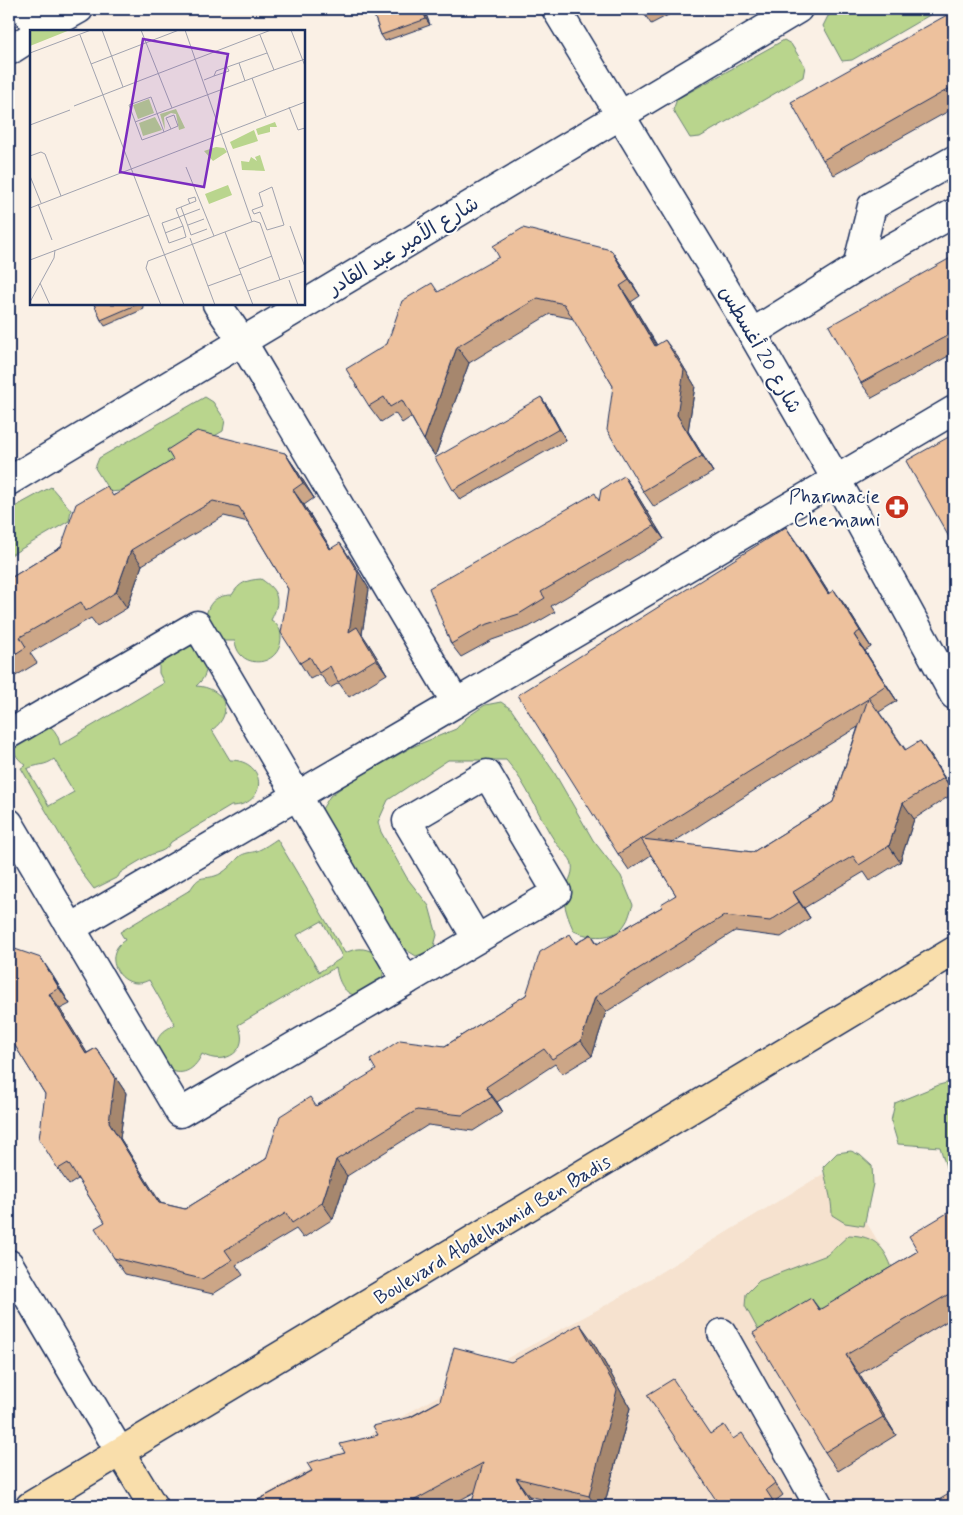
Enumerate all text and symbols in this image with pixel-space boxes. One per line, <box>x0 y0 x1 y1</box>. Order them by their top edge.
inset map <box>30 30 305 305</box>
street label: شارع الأمير عبد القادر <box>321 190 484 303</box>
street label: شارع 20 أغسطس <box>712 281 807 419</box>
place label: Pharmacie Chemami <box>789 484 880 534</box>
pharmacy icon: Pharmacie Chemami <box>884 494 910 520</box>
street label: Boulevard Abdelhamid Ben Badis <box>369 1149 616 1312</box>

